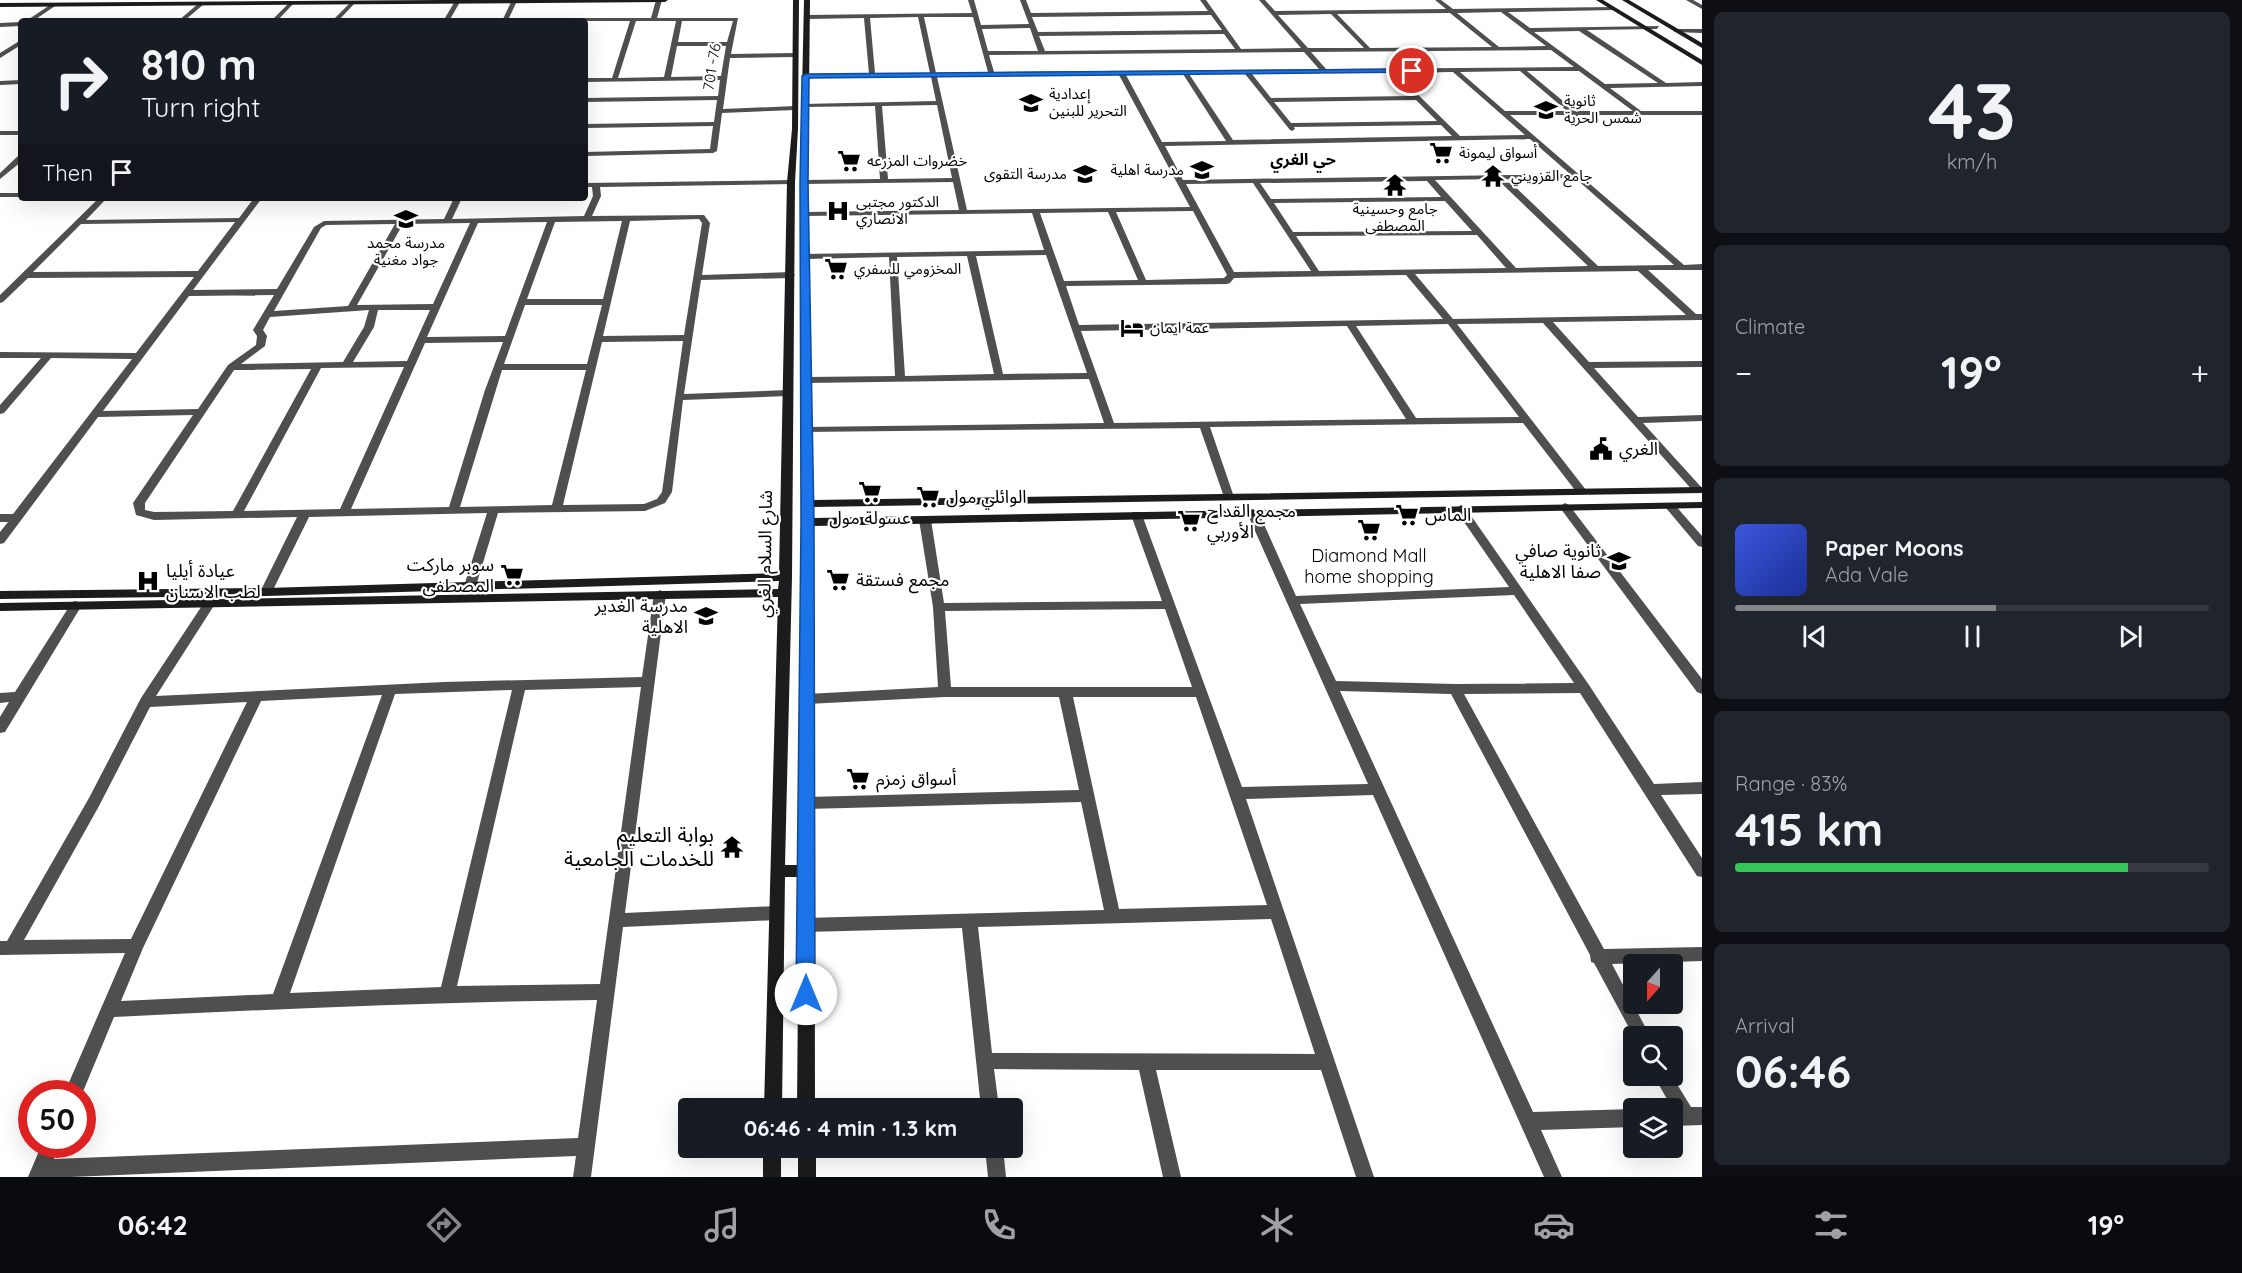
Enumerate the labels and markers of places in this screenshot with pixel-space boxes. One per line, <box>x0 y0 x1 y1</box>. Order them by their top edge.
pin <box>1386 45 1437 96</box>
place label: إعدادية التحرير للبنين <box>1049 84 1127 120</box>
school or university icon: إعدادية التحرير للبنين <box>1018 90 1044 116</box>
place label: ثانوية شمس الحرية <box>1564 91 1642 127</box>
school or university icon: ثانوية شمس الحرية <box>1533 97 1559 123</box>
supermarket icon: أسواق ليمونة <box>1428 140 1454 166</box>
place label: أسواق ليمونة <box>1459 143 1537 162</box>
supermarket icon: خضروات المزرعه <box>836 148 862 174</box>
place label: خضروات المزرعه <box>867 151 967 170</box>
school or university icon: مدرسة اهلية <box>1189 157 1215 183</box>
place label: مدرسة اهلية <box>1110 160 1184 179</box>
school or university icon: مدرسة التقوى <box>1072 161 1098 187</box>
temple icon: جامع القزويني <box>1480 163 1506 189</box>
place label: مدرسة التقوى <box>984 164 1067 183</box>
place label: جامع القزويني <box>1511 166 1593 188</box>
temple icon: جامع وحسينية المصطفى <box>1382 172 1408 198</box>
place label: الدكتور مجتبى الانصاري <box>856 192 939 230</box>
hospital icon: الدكتور مجتبى الانصاري <box>825 198 851 224</box>
place label: جامع وحسينية المصطفى <box>1352 199 1438 235</box>
school or university icon: مدرسة محمد جواد مغنية <box>393 206 419 232</box>
place label: مدرسة محمد جواد مغنية <box>367 233 445 269</box>
supermarket icon: المخزومي للسفري <box>823 256 849 282</box>
place label: المخزومي للسفري <box>854 259 961 280</box>
hotel icon: عمة ايمان <box>1119 315 1145 341</box>
place label: عمة ايمان <box>1150 318 1209 337</box>
public building icon: الغري <box>1588 436 1614 462</box>
place label: الغري <box>1619 437 1658 462</box>
supermarket icon: عسولة مول <box>857 479 883 505</box>
supermarket icon: الوائلي مول <box>915 484 941 510</box>
place label: الوائلي مول <box>946 485 1027 510</box>
place label: مجمع القداح الأوربي <box>1207 499 1296 545</box>
supermarket icon: الماس <box>1394 502 1420 528</box>
place label: الماس <box>1425 503 1471 526</box>
place label: عسولة مول <box>829 506 911 529</box>
supermarket icon: مجمع القداح الأوربي <box>1176 508 1202 534</box>
supermarket icon: Diamond Mall home shopping <box>1356 517 1382 543</box>
place label: ثانوية صافي صفا الاهلية <box>1515 539 1601 583</box>
place label: Diamond Mall home shopping <box>1304 544 1434 588</box>
school or university icon: ثانوية صافي صفا الاهلية <box>1606 548 1632 574</box>
place label: سوبر ماركت المصطفى <box>407 553 494 597</box>
place label: عيادة أيليا لطب الاسنان <box>166 559 261 603</box>
supermarket icon: سوبر ماركت المصطفى <box>499 562 525 588</box>
supermarket icon: مجمع فستقة <box>825 567 851 593</box>
hospital icon: عيادة أيليا لطب الاسنان <box>135 568 161 594</box>
place label: مجمع فستقة <box>856 568 950 594</box>
place label: مدرسة الغدير الاهلية <box>594 594 688 638</box>
school or university icon: مدرسة الغدير الاهلية <box>693 603 719 629</box>
supermarket icon: أسواق زمزم <box>845 766 871 792</box>
place label: أسواق زمزم <box>876 767 956 793</box>
place label: بوابة التعليم للخدمات الجامعية <box>564 821 714 871</box>
temple icon: بوابة التعليم للخدمات الجامعية <box>719 834 745 860</box>

